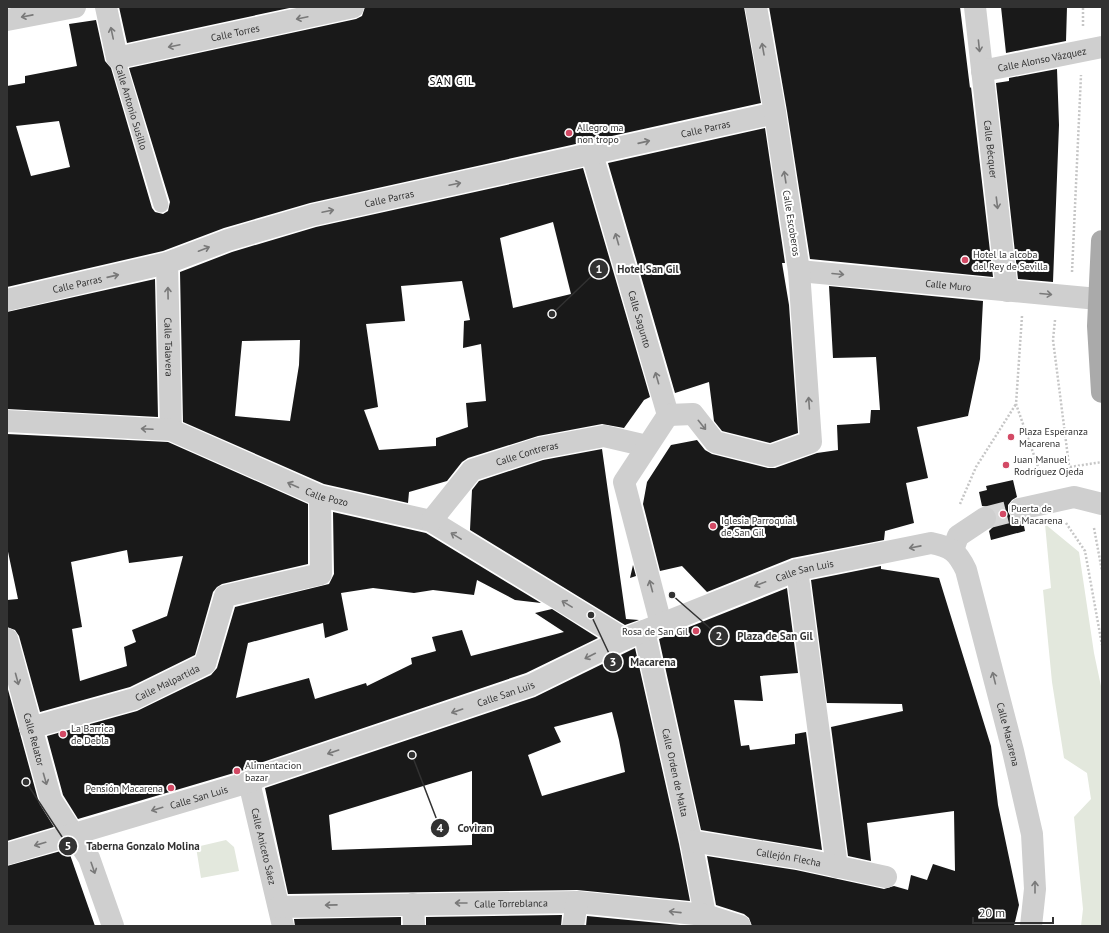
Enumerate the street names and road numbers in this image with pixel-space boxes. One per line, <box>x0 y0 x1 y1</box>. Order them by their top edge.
street label: Calle Torres <box>210 21 261 45</box>
street label: Calle Alonso Vázquez <box>996 44 1087 75</box>
street label: Calle Antonio Susillo <box>112 63 150 151</box>
street label: Calle Parras <box>680 117 732 141</box>
street label: Calle Bécquer <box>981 119 1000 180</box>
street label: Calle Parras <box>363 187 415 210</box>
street label: Calle Escoberos <box>780 189 803 257</box>
street label: Calle Parras <box>51 272 103 296</box>
street label: Calle Muro <box>925 277 972 294</box>
street label: Calle Sagunto <box>625 289 654 350</box>
street label: Calle Talavera <box>161 317 176 377</box>
street label: Calle Contreras <box>494 439 559 469</box>
street label: Calle Pozo <box>303 484 350 509</box>
street label: Calle San Luis <box>774 557 835 585</box>
street label: Calle Malpartida <box>133 662 202 704</box>
street label: Calle San Luis <box>475 678 537 710</box>
street label: Calle Macarena <box>994 701 1022 768</box>
street label: Calle Relator <box>20 711 48 768</box>
street label: Calle Orden de Malta <box>659 727 691 818</box>
street label: Calle San Luis <box>168 783 229 812</box>
street label: Calle Aniceto Sáez <box>248 807 279 886</box>
street label: Callejón Flecha <box>755 845 822 870</box>
street label: Calle Torreblanca <box>474 896 548 911</box>

